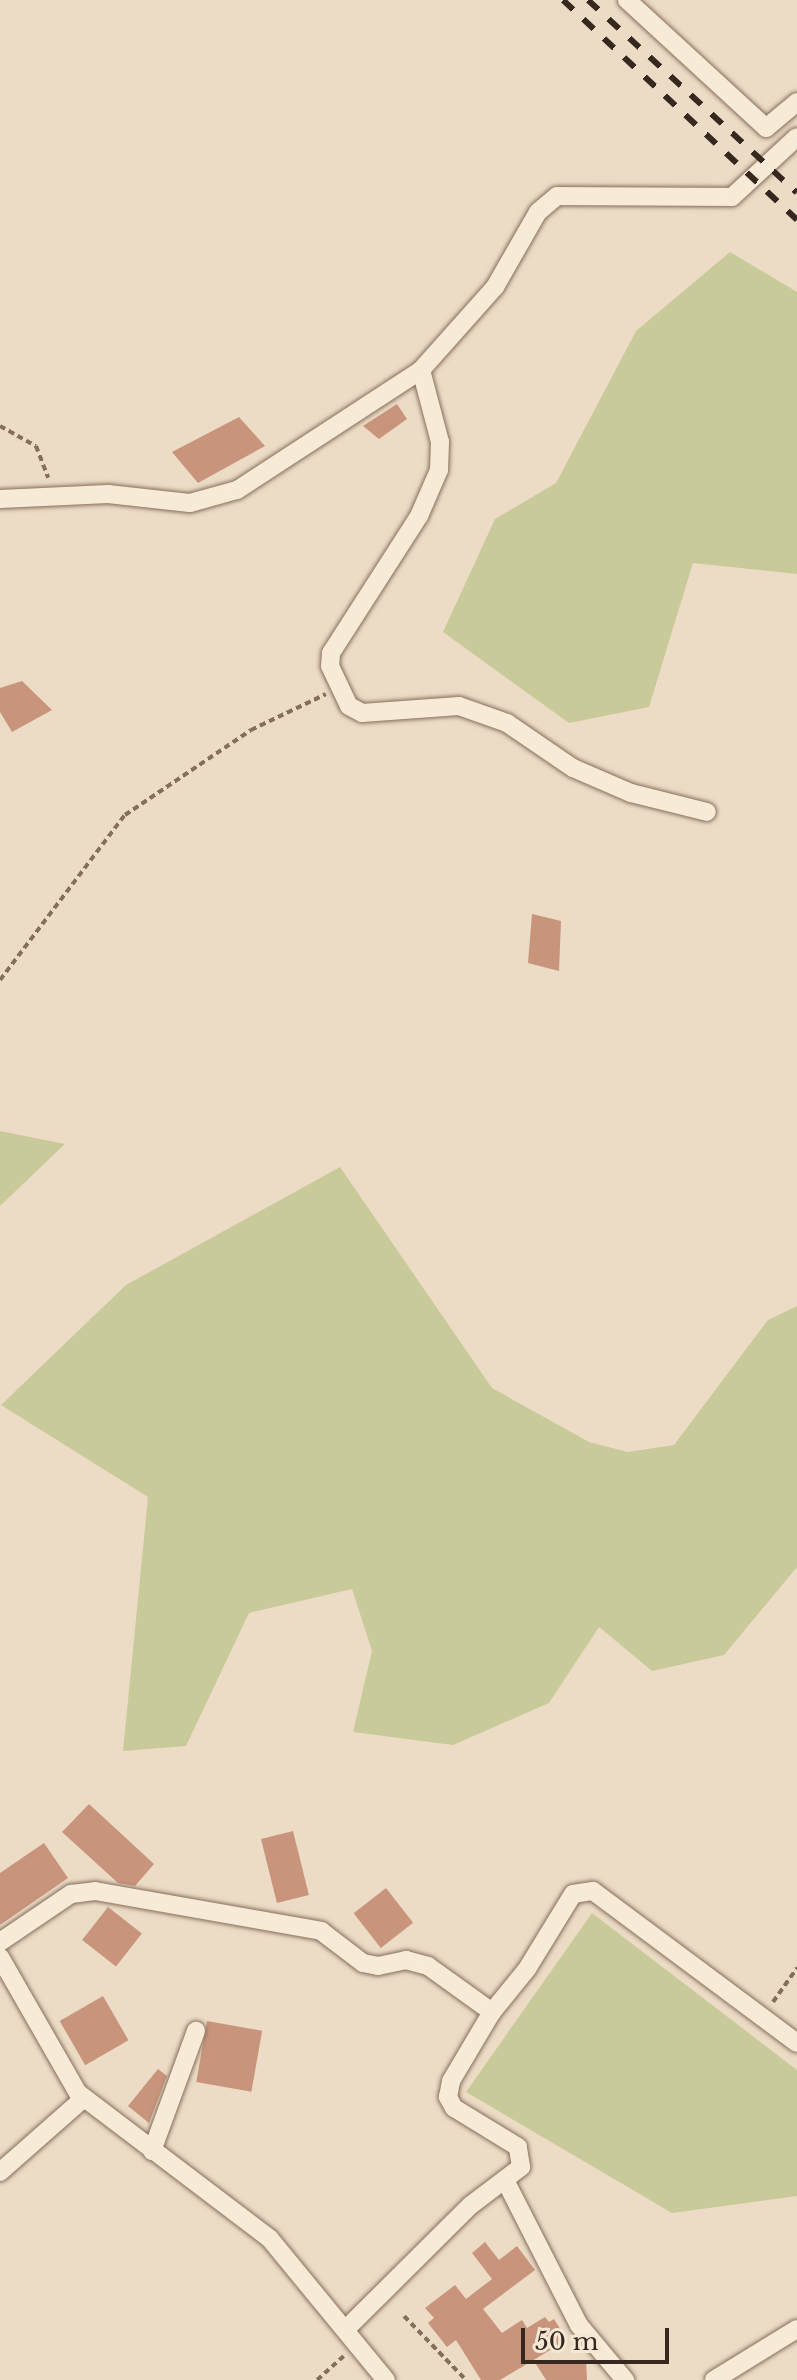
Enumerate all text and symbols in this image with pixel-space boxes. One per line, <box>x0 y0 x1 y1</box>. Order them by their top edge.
scale bar <box>525 2312 673 2362</box>
text: 50 m <box>535 2327 598 2356</box>

